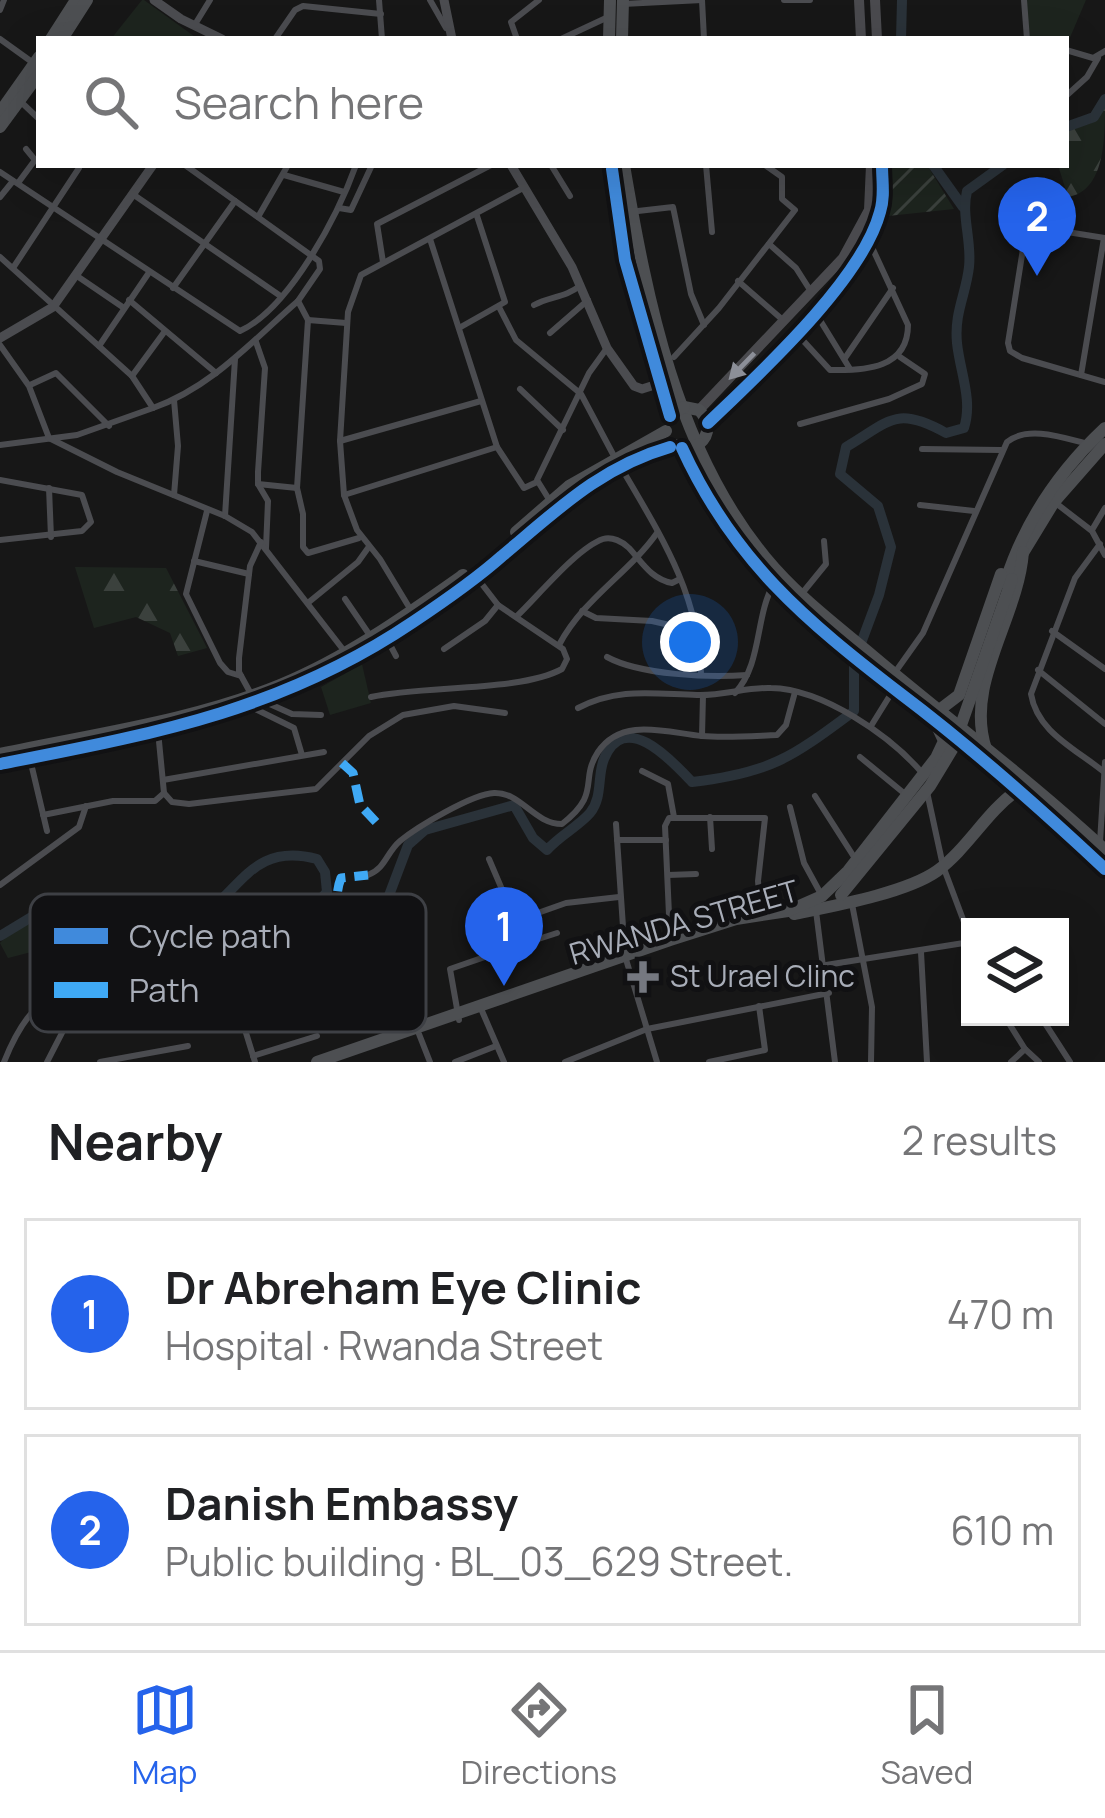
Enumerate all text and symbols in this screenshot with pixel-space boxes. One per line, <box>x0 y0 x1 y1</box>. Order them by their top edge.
search box <box>36 36 1069 168</box>
icon: search <box>78 69 144 135</box>
text: Search here <box>174 71 424 133</box>
pin: 2 <box>998 177 1076 276</box>
one-way arrow <box>728 351 756 380</box>
your location <box>660 612 720 672</box>
street label: RWANDA STREET <box>564 869 803 974</box>
pin: 1 <box>465 887 543 986</box>
legend <box>30 894 426 1032</box>
text: Cycle path <box>129 913 291 958</box>
map controls <box>961 918 1069 1026</box>
button: layers <box>961 918 1069 1026</box>
place label: St Urael Clinc <box>670 955 855 996</box>
marker: St Urael Clinc <box>627 961 659 993</box>
text: Path <box>129 967 199 1012</box>
text: Nearby <box>48 1106 223 1175</box>
text: 2 results <box>902 1113 1057 1167</box>
text: Dr Abreham Eye Clinic <box>165 1256 641 1318</box>
text: 1 <box>81 1287 99 1341</box>
text: 470 m <box>947 1287 1054 1341</box>
text: Hospital · Rwanda Street <box>165 1318 603 1372</box>
text: Danish Embassy <box>165 1472 518 1534</box>
text: 2 <box>78 1503 102 1557</box>
text: 610 m <box>951 1503 1054 1557</box>
text: Public building · BL_03_629 Street. <box>165 1534 793 1588</box>
tab: Map <box>132 1677 198 1794</box>
tab: Directions <box>461 1677 617 1794</box>
tab: Saved <box>880 1677 973 1794</box>

